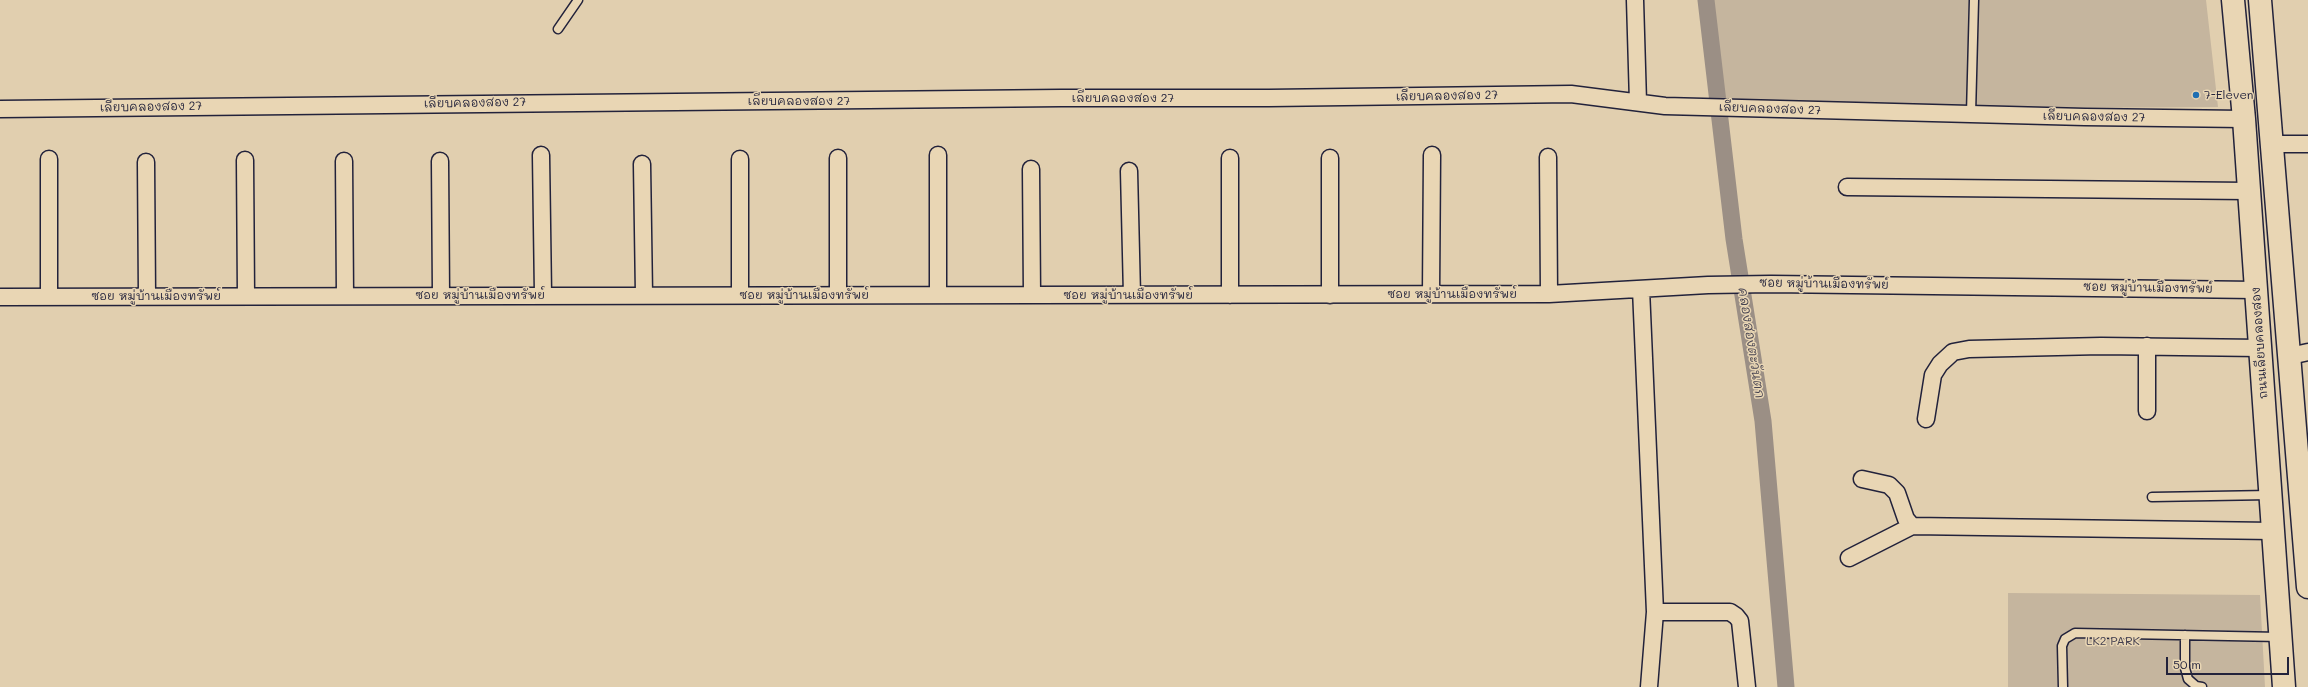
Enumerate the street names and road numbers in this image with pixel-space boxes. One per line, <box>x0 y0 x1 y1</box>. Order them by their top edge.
street label: เลียบคลองสอง 27 <box>1396 88 1498 104</box>
street label: เลียบคลองสอง 27 <box>1072 91 1174 105</box>
street label: เลียบคลองสอง 27 <box>748 94 850 108</box>
street label: เลียบคลองสอง 27 <box>424 95 526 111</box>
street label: เลียบคลองสอง 27 <box>100 99 202 115</box>
street label: เลียบคลองสอง 27 <box>1719 100 1821 118</box>
street label: เลียบคลองสอง 27 <box>2043 109 2145 125</box>
street label: ซอย หมู่บ้านเมืองทรัพย์ <box>1759 276 1889 292</box>
street label: ซอย หมู่บ้านเมืองทรัพย์ <box>2083 280 2213 296</box>
street label: ถนนเลียบคลองสอง <box>2249 286 2271 400</box>
street label: ซอย หมู่บ้านเมืองทรัพย์ <box>1387 287 1517 301</box>
street label: ซอย หมู่บ้านเมืองทรัพย์ <box>415 288 545 302</box>
street label: ซอย หมู่บ้านเมืองทรัพย์ <box>739 288 869 302</box>
street label: ซอย หมู่บ้านเมืองทรัพย์ <box>1063 288 1193 302</box>
street label: ซอย หมู่บ้านเมืองทรัพย์ <box>91 289 221 303</box>

